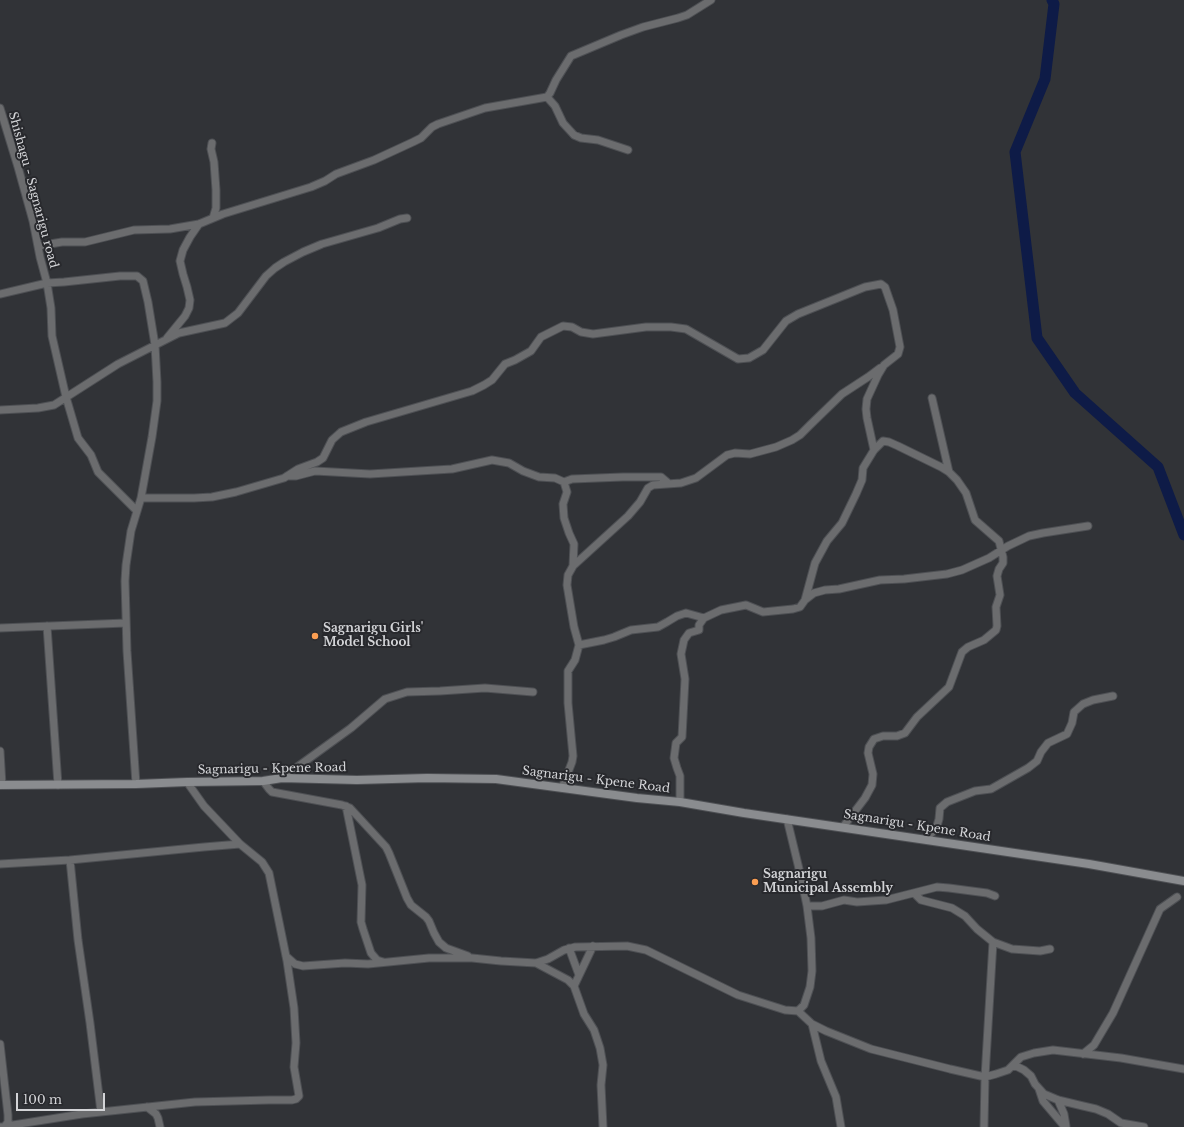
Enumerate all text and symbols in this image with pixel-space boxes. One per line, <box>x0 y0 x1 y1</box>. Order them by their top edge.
street label: Shishagu - Sagnarigu road <box>5 110 61 270</box>
place label: Sagnarigu Girls' Model School <box>323 622 423 650</box>
marker: Sagnarigu Girls' Model School <box>310 631 320 641</box>
street label: Sagnarigu - Kpene Road <box>197 761 347 777</box>
street label: Sagnarigu - Kpene Road <box>521 764 671 796</box>
street label: Sagnarigu - Kpene Road <box>842 807 992 845</box>
place label: Sagnarigu Municipal Assembly <box>763 868 893 896</box>
marker: Sagnarigu Municipal Assembly <box>750 877 760 887</box>
scale bar <box>18 1085 107 1111</box>
text: 100 m <box>23 1092 62 1107</box>

